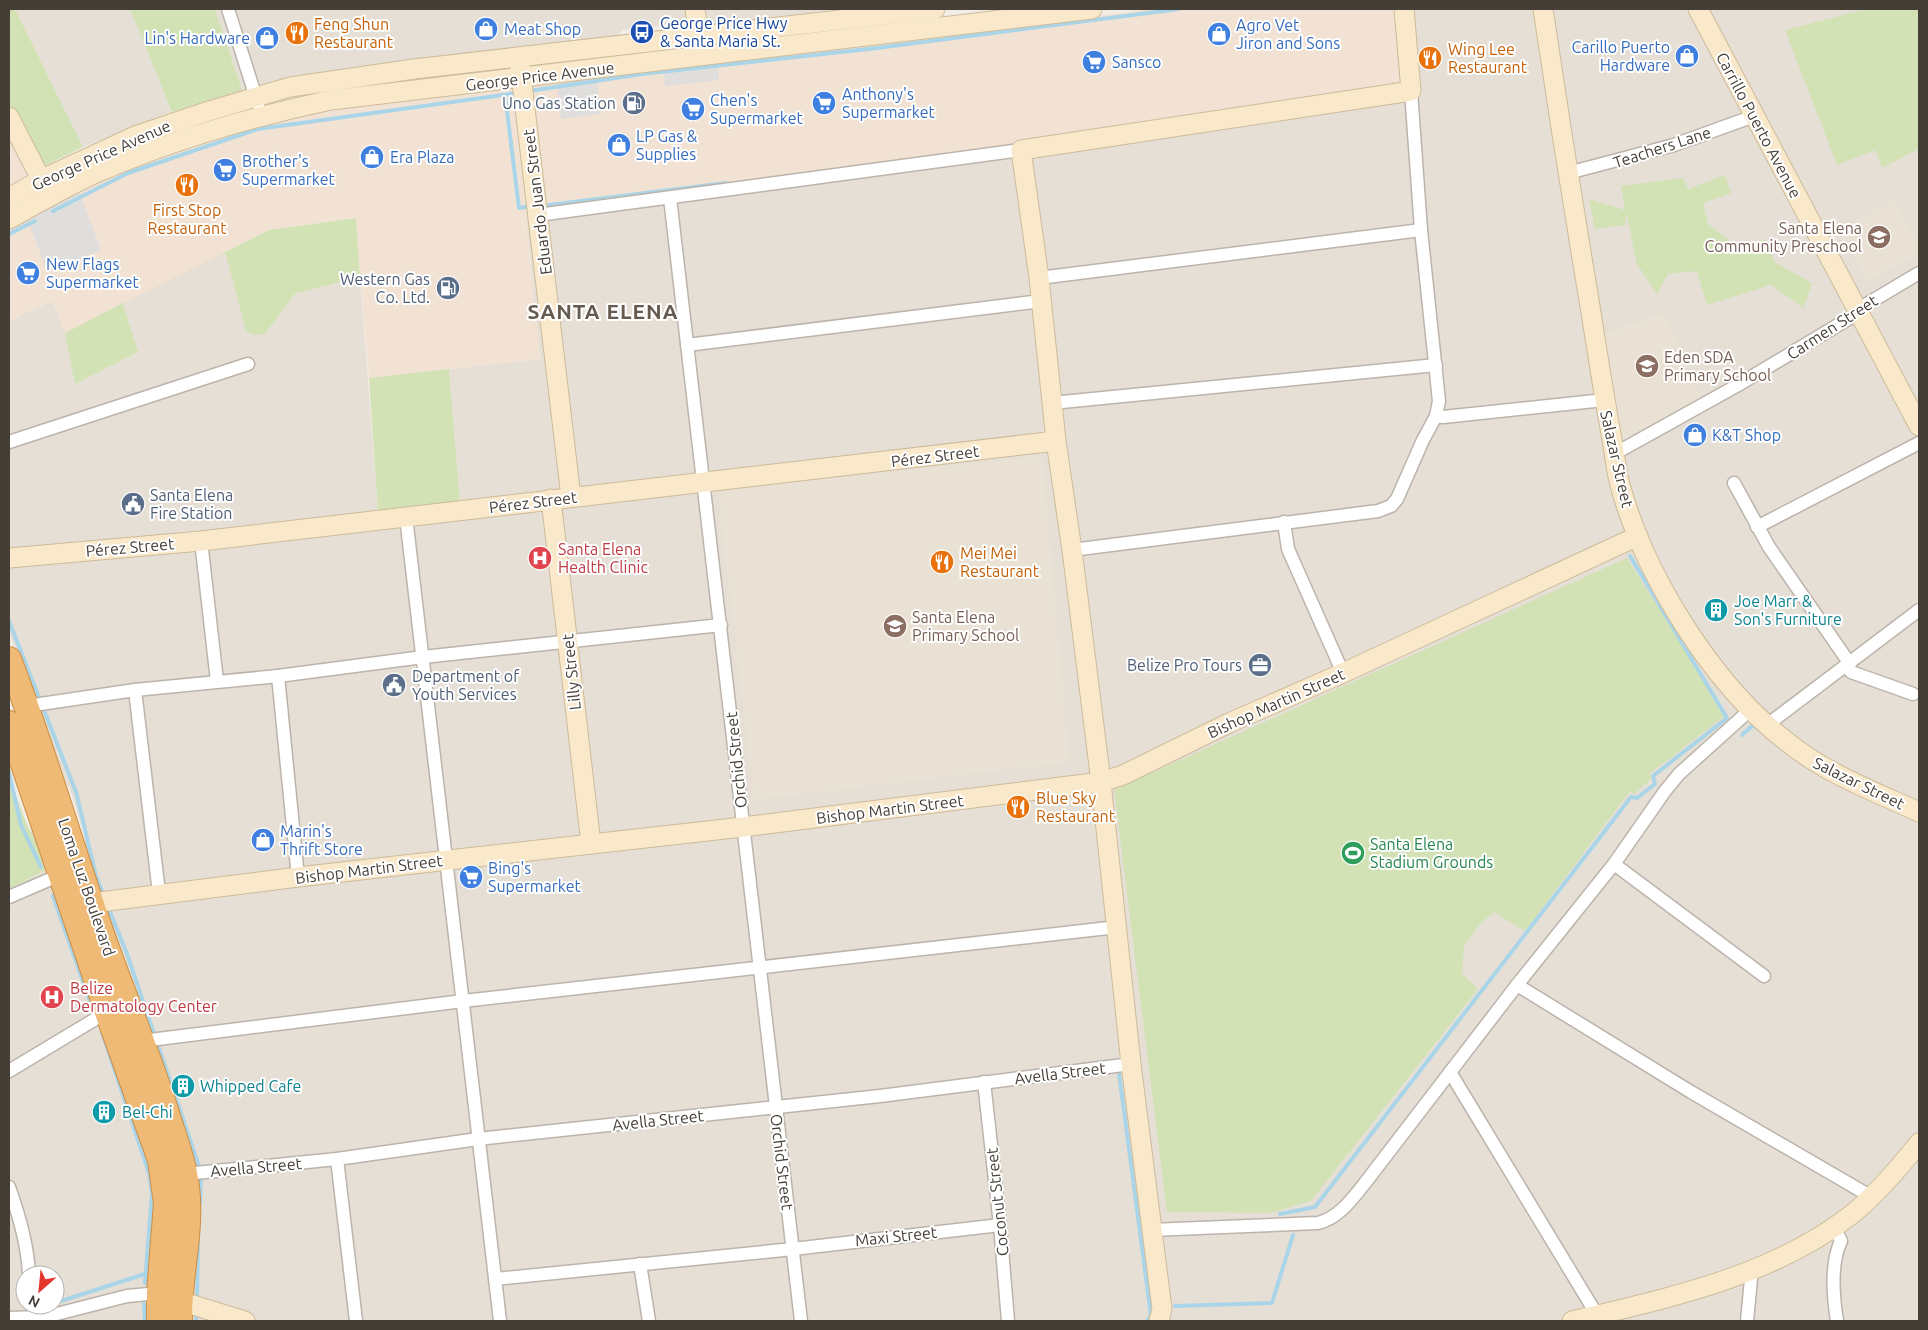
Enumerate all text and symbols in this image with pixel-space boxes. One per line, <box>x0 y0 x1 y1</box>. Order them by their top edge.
place label: George Price Hwy & Santa Maria St. <box>660 14 788 50</box>
place label: Feng Shun Restaurant <box>314 15 394 51</box>
shop icon: Meat Shop <box>473 16 499 42</box>
place label: Agro Vet Jiron and Sons <box>1236 16 1340 52</box>
bus stop icon: George Price Hwy & Santa Maria St. <box>629 19 655 45</box>
restaurant icon: Feng Shun Restaurant <box>284 20 310 46</box>
place label: Meat Shop <box>504 20 581 38</box>
shop icon: Agro Vet Jiron and Sons <box>1206 21 1232 47</box>
shop icon: Lin's Hardware <box>254 25 280 51</box>
place label: Lin's Hardware <box>144 29 250 47</box>
place label: Carillo Puerto Hardware <box>1571 38 1670 74</box>
place label: Wing Lee Restaurant <box>1448 40 1528 76</box>
shop icon: Carillo Puerto Hardware <box>1674 43 1700 69</box>
restaurant icon: Wing Lee Restaurant <box>1417 45 1443 71</box>
supermarket icon: Sansco <box>1081 49 1107 75</box>
street label: Carrillo Puerto Avenue <box>1713 49 1805 201</box>
place label: Sansco <box>1112 53 1161 71</box>
street label: George Price Avenue <box>465 58 615 94</box>
place label: Anthony's Supermarket <box>842 85 936 121</box>
fuel station icon: Uno Gas Station <box>621 90 647 116</box>
supermarket icon: Anthony's Supermarket <box>811 90 837 116</box>
place label: Chen's Supermarket <box>710 91 804 127</box>
place label: Uno Gas Station <box>502 94 616 112</box>
supermarket icon: Chen's Supermarket <box>680 96 706 122</box>
street label: George Price Avenue <box>29 116 173 194</box>
street label: Teachers Lane <box>1611 123 1713 171</box>
street label: Eduardo Juan Street <box>519 127 555 276</box>
place label: LP Gas & Supplies <box>636 127 698 163</box>
shop icon: LP Gas & Supplies <box>606 132 632 158</box>
shop icon: Era Plaza <box>359 144 385 170</box>
place label: Era Plaza <box>390 148 454 166</box>
place label: Brother's Supermarket <box>242 152 336 188</box>
supermarket icon: Brother's Supermarket <box>212 157 238 183</box>
restaurant icon: First Stop Restaurant <box>174 172 200 198</box>
place label: First Stop Restaurant <box>147 201 227 237</box>
place label: Santa Elena Community Preschool <box>1705 219 1862 255</box>
school or university icon: Santa Elena Community Preschool <box>1866 224 1892 250</box>
place label: New Flags Supermarket <box>46 255 140 291</box>
supermarket icon: New Flags Supermarket <box>15 260 41 286</box>
place label: Western Gas Co. Ltd. <box>340 270 430 306</box>
fuel station icon: Western Gas Co. Ltd. <box>435 275 461 301</box>
street label: Carmen Street <box>1783 291 1881 363</box>
district label: SANTA ELENA <box>527 299 679 323</box>
place label: Eden SDA Primary School <box>1664 348 1771 384</box>
school or university icon: Eden SDA Primary School <box>1634 353 1660 379</box>
street label: Salazar Street <box>1597 409 1637 510</box>
shop icon: K&T Shop <box>1682 422 1708 448</box>
place label: K&T Shop <box>1712 426 1781 444</box>
street label: Pérez Street <box>890 442 981 470</box>
place label: Santa Elena Fire Station <box>150 486 233 522</box>
street label: Pérez Street <box>488 488 579 516</box>
public building icon: Santa Elena Fire Station <box>120 491 146 517</box>
street label: Pérez Street <box>85 534 176 560</box>
place label: Santa Elena Health Clinic <box>558 540 648 576</box>
place label: Mei Mei Restaurant <box>960 544 1040 580</box>
hospital icon: Santa Elena Health Clinic <box>527 545 553 571</box>
restaurant icon: Mei Mei Restaurant <box>929 549 955 575</box>
place label: Joe Marr & Son's Furniture <box>1734 592 1842 628</box>
building icon: Joe Marr & Son's Furniture <box>1703 597 1729 623</box>
place label: Santa Elena Primary School <box>912 608 1019 644</box>
school or university icon: Santa Elena Primary School <box>882 613 908 639</box>
street label: Lilly Street <box>558 632 584 711</box>
office icon: Belize Pro Tours <box>1247 652 1273 678</box>
place label: Belize Pro Tours <box>1127 656 1242 674</box>
street label: Bishop Martin Street <box>1205 664 1348 741</box>
place label: Department of Youth Services <box>412 667 520 703</box>
public building icon: Department of Youth Services <box>381 672 407 698</box>
street label: Orchid Street <box>722 710 750 809</box>
street label: Salazar Street <box>1811 753 1908 813</box>
place label: Blue Sky Restaurant <box>1036 789 1116 825</box>
street label: Bishop Martin Street <box>815 791 965 827</box>
restaurant icon: Blue Sky Restaurant <box>1005 794 1031 820</box>
street label: Loma Luz Boulevard <box>55 816 119 958</box>
place label: Marin's Thrift Store <box>280 822 363 858</box>
shop icon: Marin's Thrift Store <box>250 827 276 853</box>
place label: Santa Elena Stadium Grounds <box>1370 835 1493 871</box>
sports icon: Santa Elena Stadium Grounds <box>1340 840 1366 866</box>
street label: Bishop Martin Street <box>294 851 444 887</box>
place label: Bing's Supermarket <box>488 859 582 895</box>
supermarket icon: Bing's Supermarket <box>458 864 484 890</box>
place label: Belize Dermatology Center <box>70 979 217 1015</box>
hospital icon: Belize Dermatology Center <box>39 984 65 1010</box>
street label: Avella Street <box>1013 1058 1107 1088</box>
building icon: Whipped Cafe <box>170 1073 196 1099</box>
place label: Whipped Cafe <box>200 1077 301 1095</box>
building icon: Bel-Chi <box>91 1099 117 1125</box>
place label: Bel-Chi <box>122 1103 173 1121</box>
street label: Avella Street <box>611 1106 705 1134</box>
street label: Orchid Street <box>767 1113 797 1212</box>
street label: Coconut Street <box>982 1146 1012 1257</box>
street label: Avella Street <box>209 1154 303 1180</box>
street label: Maxi Street <box>854 1223 939 1249</box>
north arrow <box>15 1265 65 1315</box>
text: N <box>26 1292 42 1311</box>

